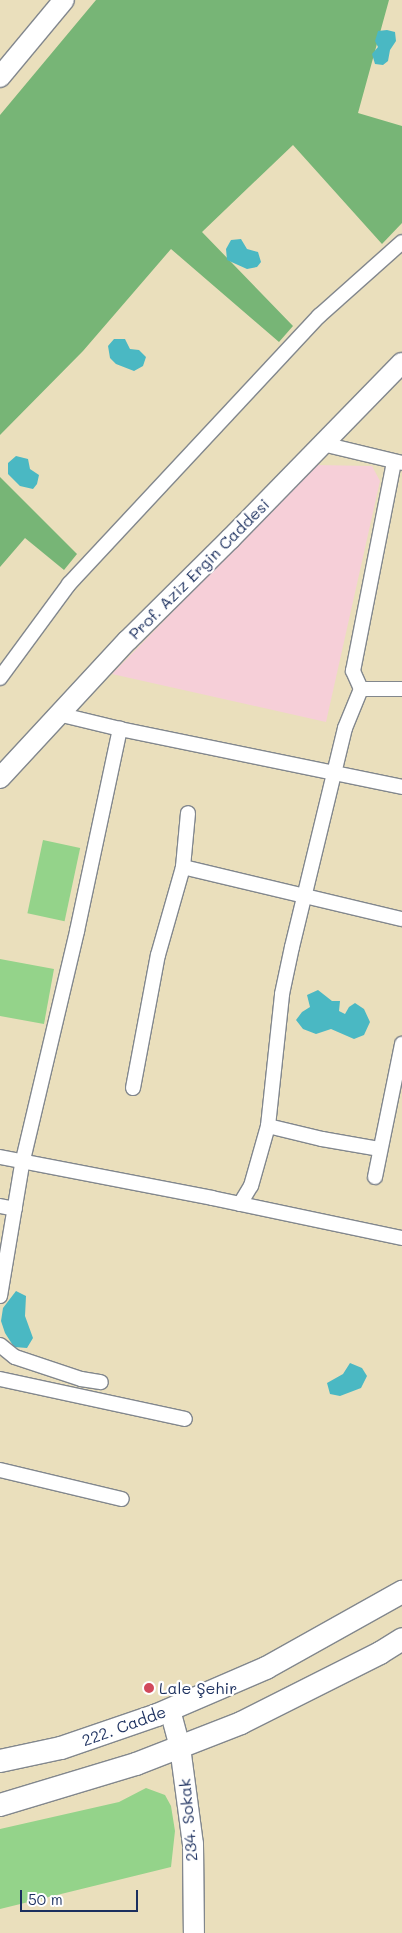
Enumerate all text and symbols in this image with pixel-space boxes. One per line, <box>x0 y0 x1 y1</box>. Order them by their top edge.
street label: Prof. Aziz Ergin Caddesi <box>125 495 273 643</box>
place label: Lale Şehir <box>159 1678 237 1698</box>
marker: Lale Şehir <box>143 1682 155 1694</box>
street label: 222. Cadde <box>79 1702 169 1750</box>
street label: 234. Sokak <box>175 1778 201 1862</box>
scale bar <box>22 1880 140 1912</box>
text: 50 m <box>28 1889 63 1909</box>

